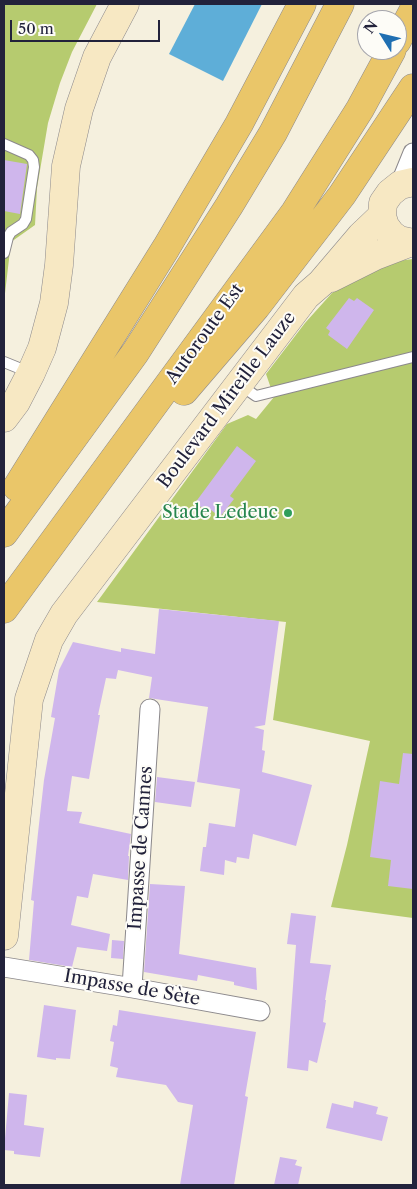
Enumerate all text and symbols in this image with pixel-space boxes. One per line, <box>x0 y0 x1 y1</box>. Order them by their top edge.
scale bar <box>12 10 162 42</box>
north arrow <box>357 10 407 60</box>
text: N <box>360 17 382 37</box>
text: 50 m <box>18 19 54 38</box>
street label: Autoroute Est <box>161 280 249 388</box>
street label: Boulevard Mireille Lauze <box>154 307 300 493</box>
place label: Stade Ledeuc <box>162 502 278 524</box>
marker: Stade Ledeuc <box>282 507 294 519</box>
street label: Impasse de Cannes <box>124 765 158 931</box>
street label: Impasse de Sète <box>62 965 202 1011</box>

